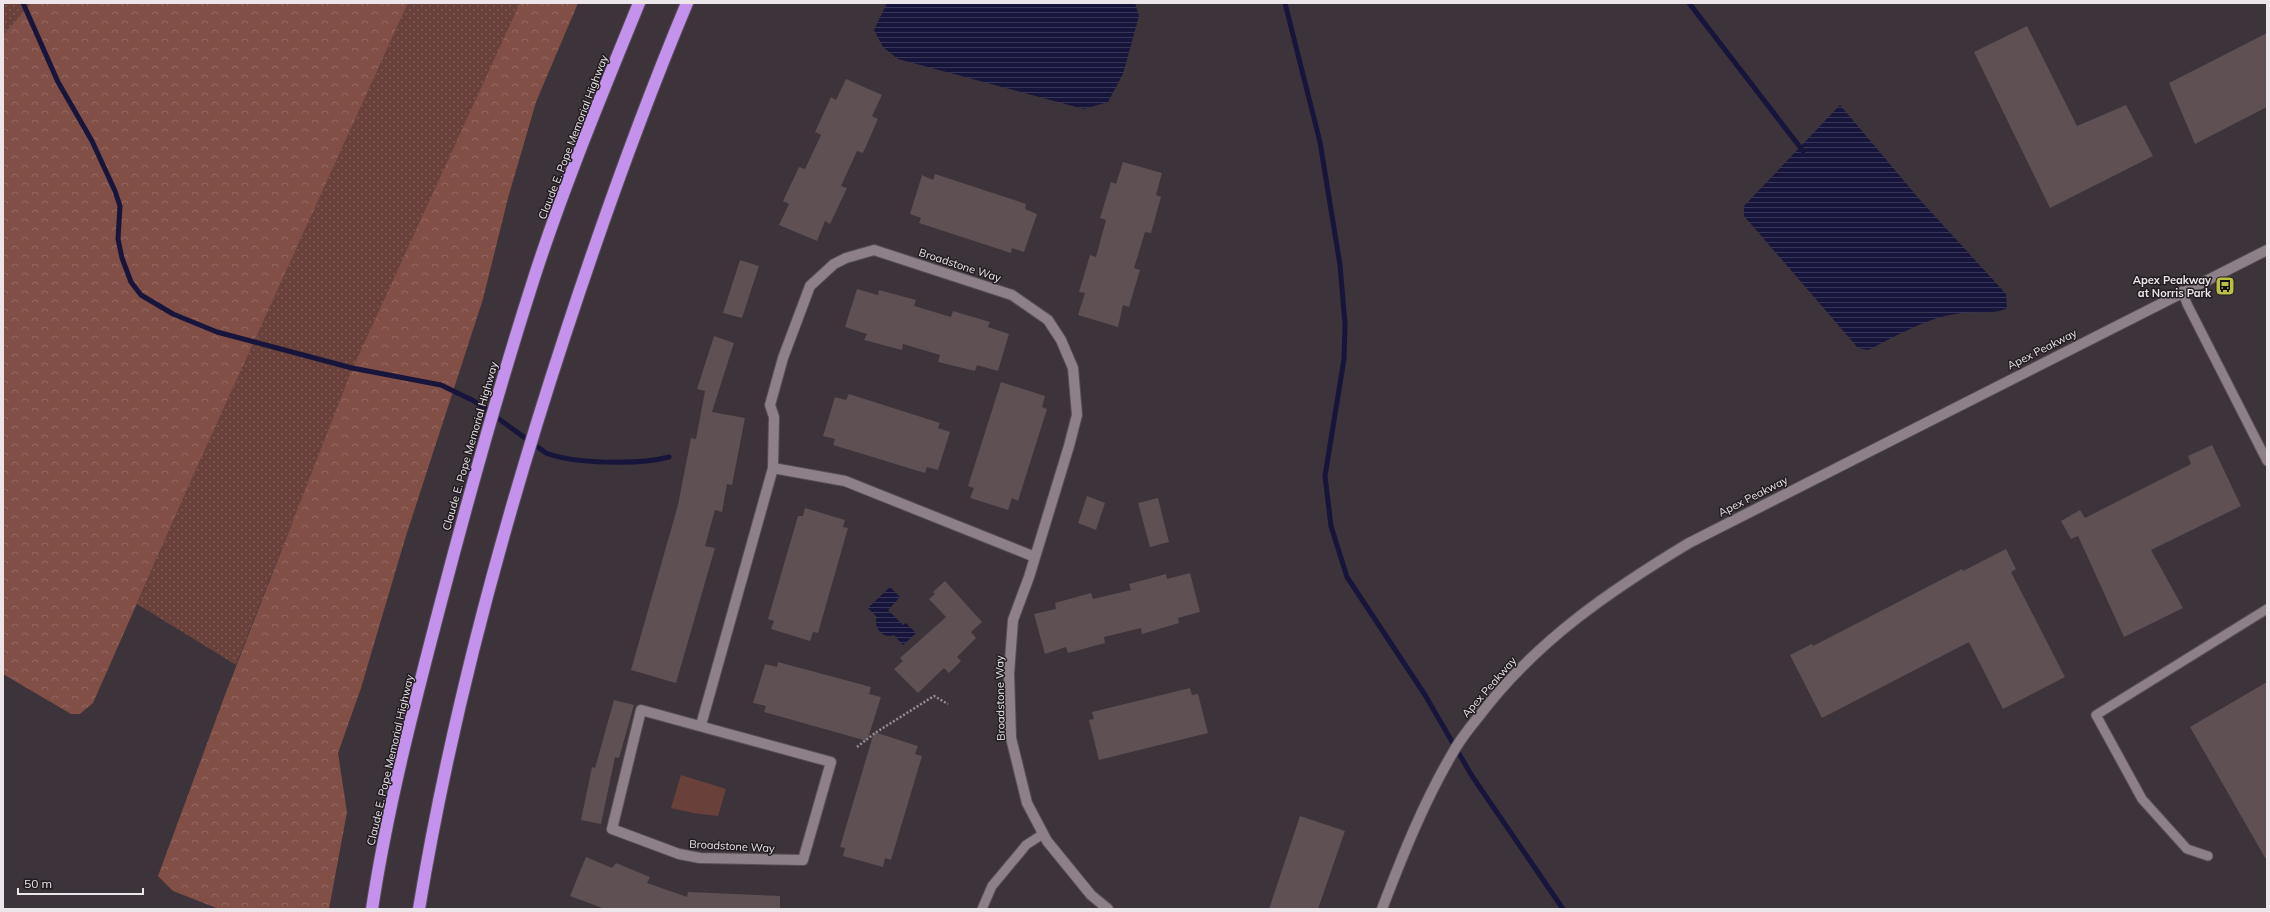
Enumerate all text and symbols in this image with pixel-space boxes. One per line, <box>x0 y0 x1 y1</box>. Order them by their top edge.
street label: Claude E. Pope Memorial Highway <box>535 53 611 221</box>
street label: Broadstone Way <box>917 245 1003 285</box>
place label: Apex Peakway at Norris Park <box>2133 273 2212 300</box>
bus stop icon: Apex Peakway at Norris Park <box>2214 275 2236 297</box>
street label: Apex Peakway <box>2005 325 2079 373</box>
street label: Claude E. Pope Memorial Highway <box>439 360 501 532</box>
street label: Apex Peakway <box>1716 472 1790 520</box>
street label: Apex Peakway <box>1459 654 1519 720</box>
street label: Broadstone Way <box>992 655 1008 741</box>
street label: Claude E. Pope Memorial Highway <box>363 673 417 847</box>
street label: Broadstone Way <box>689 837 775 855</box>
scale bar <box>18 870 143 896</box>
text: 50 m <box>24 876 52 891</box>

